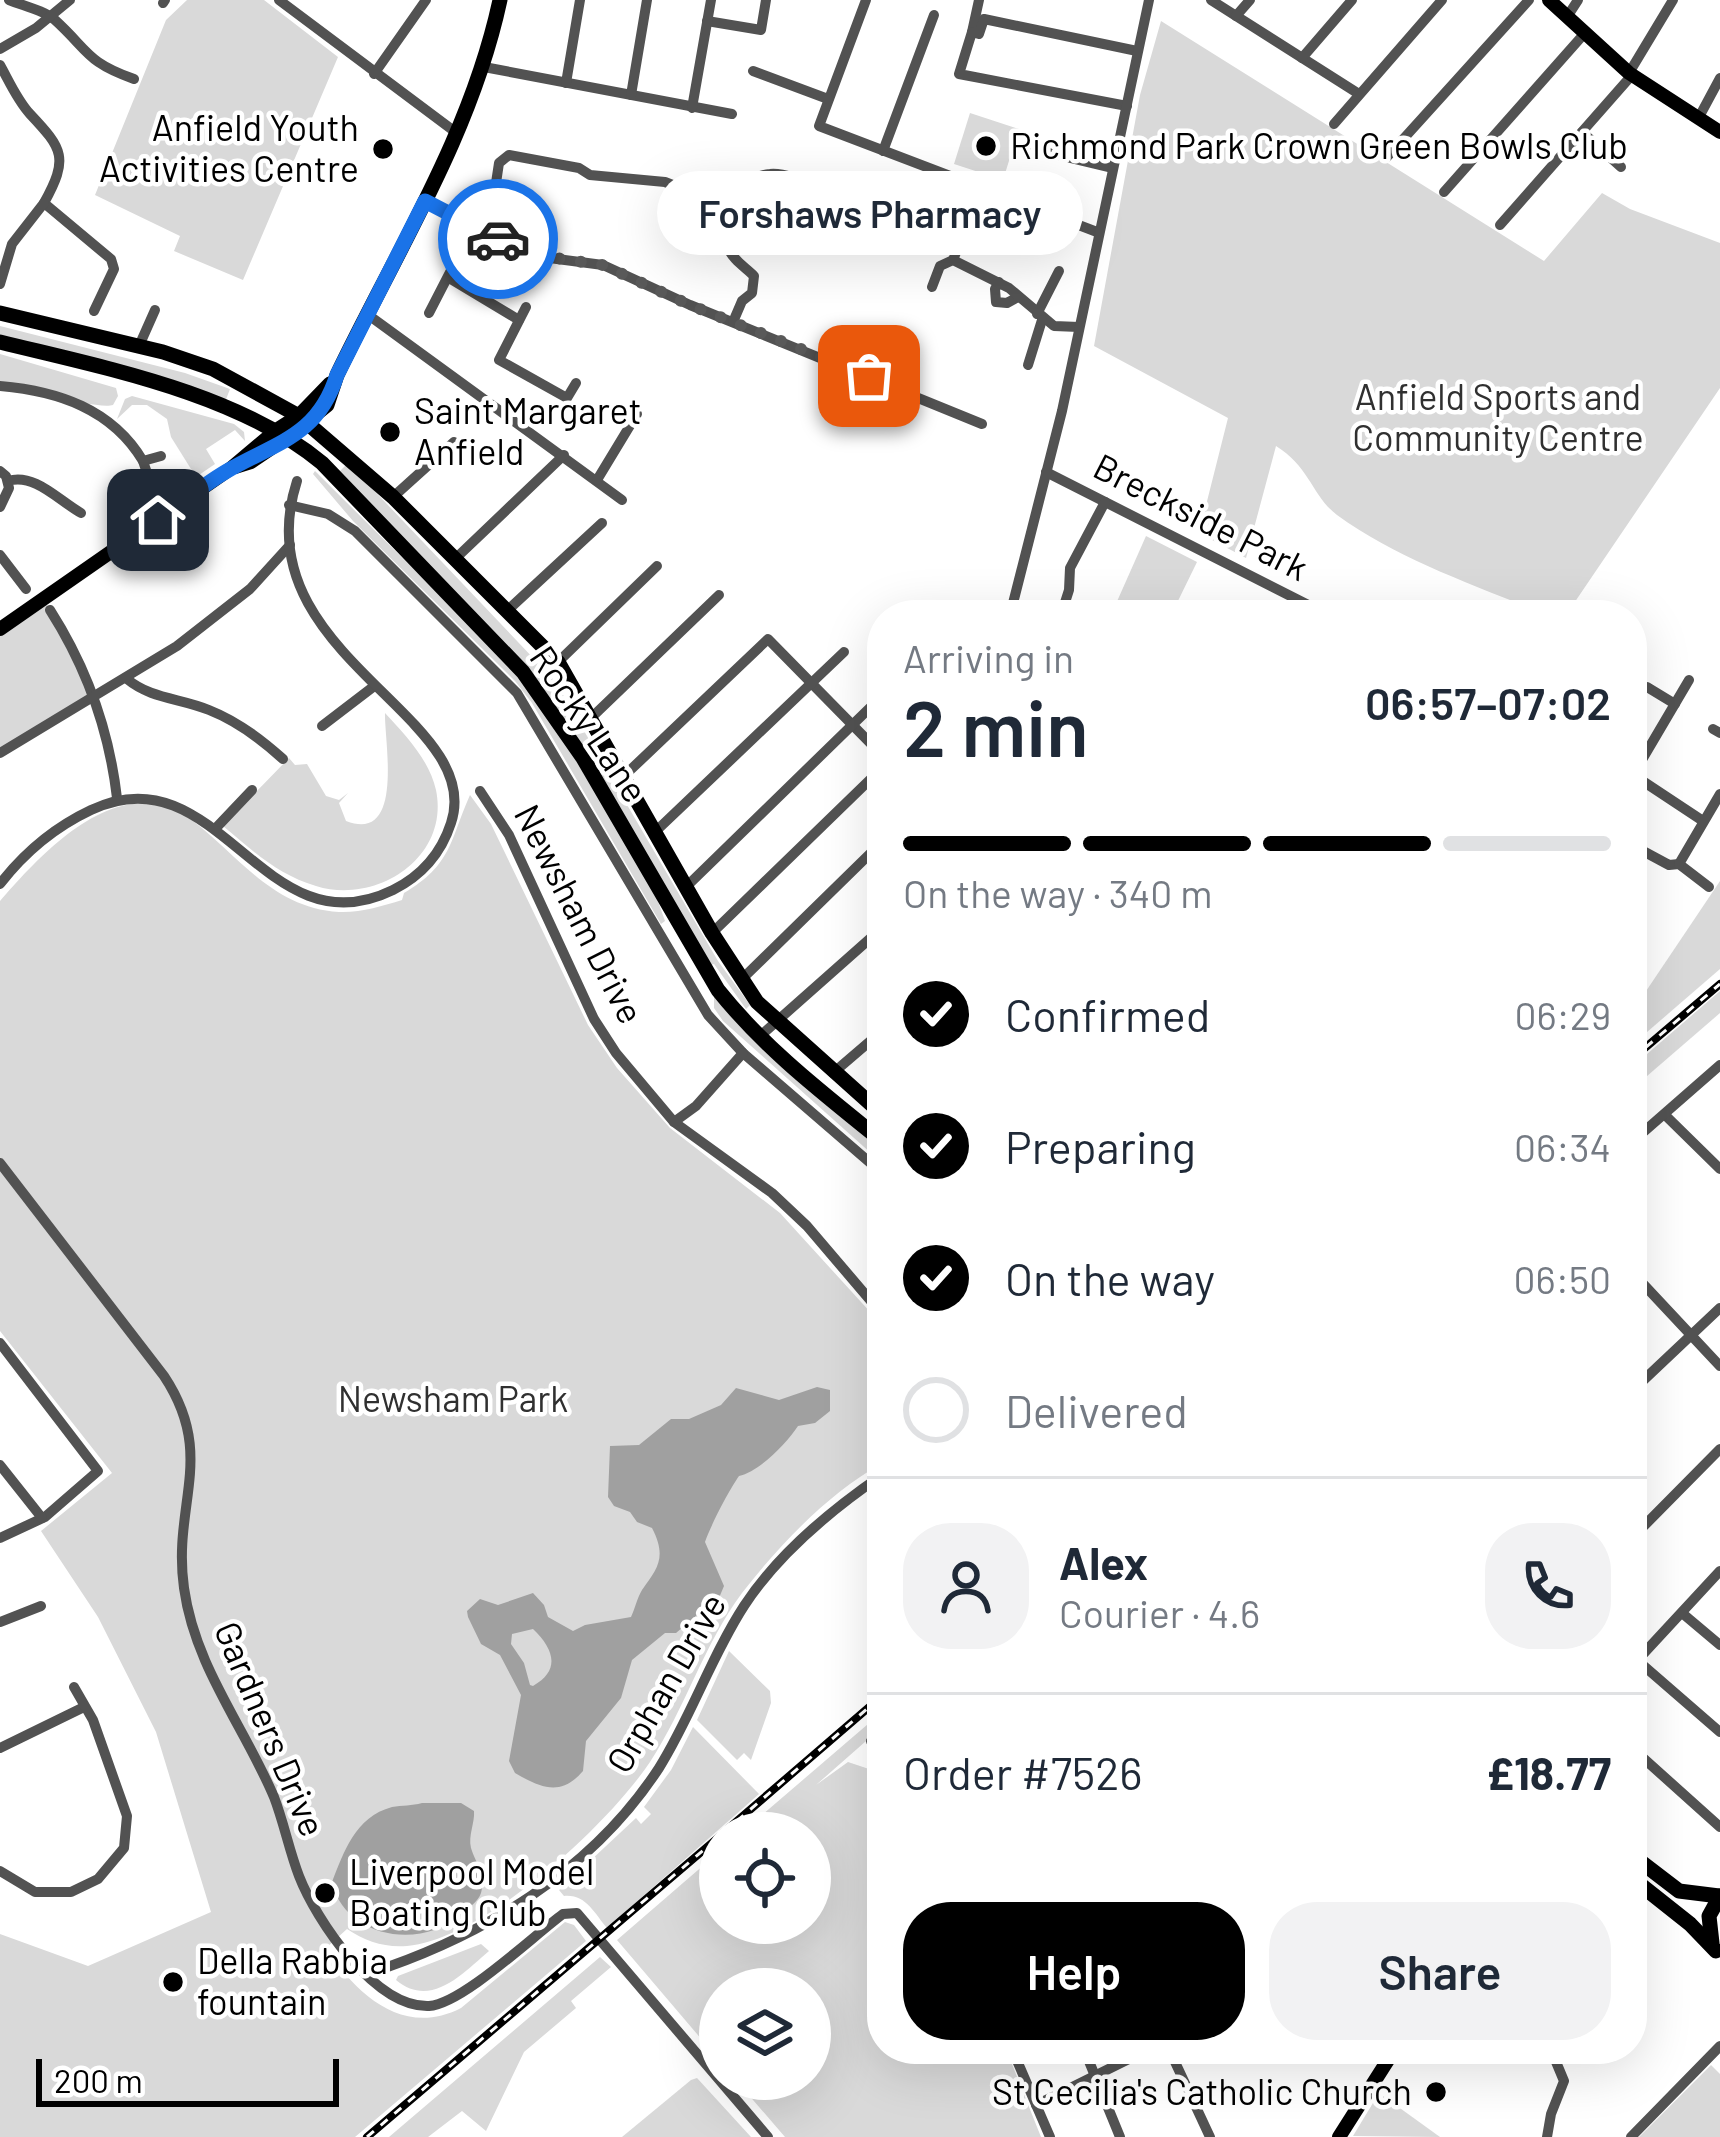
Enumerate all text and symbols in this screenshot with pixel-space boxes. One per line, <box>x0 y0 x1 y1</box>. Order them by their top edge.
place label: Anfield Youth Activities Centre <box>99 105 359 189</box>
place label: Richmond Park Crown Green Bowls Club <box>1010 123 1628 166</box>
marker: Richmond Park Crown Green Bowls Club <box>973 133 999 159</box>
marker: Anfield Youth Activities Centre <box>370 136 396 162</box>
callout: Forshaws Pharmacy <box>656 172 1082 256</box>
courier <box>438 179 558 299</box>
text: Forshaws Pharmacy <box>698 189 1042 236</box>
icon: car <box>465 206 531 272</box>
pin <box>818 325 920 427</box>
icon: bag <box>836 343 902 409</box>
park label: Anfield Sports and Community Centre <box>1352 374 1644 458</box>
place label: Saint Margaret Anfield <box>414 388 642 472</box>
marker: Saint Margaret Anfield <box>377 419 403 445</box>
street label: Breckside Park <box>1087 443 1316 588</box>
pin <box>107 469 209 571</box>
icon: home <box>125 487 191 553</box>
text: Arriving in <box>903 634 1074 681</box>
street label: Rocky Lane <box>522 637 658 809</box>
text: 06:57–07:02 <box>1365 675 1611 729</box>
text: 2 min <box>903 679 1089 773</box>
street label: Newsham Drive <box>507 797 654 1030</box>
text: On the way · 340 m <box>903 869 1212 916</box>
icon: check <box>903 981 969 1047</box>
text: Confirmed <box>1005 987 1210 1041</box>
text: 06:29 <box>1514 991 1611 1038</box>
icon: check <box>903 1113 969 1179</box>
text: Preparing <box>1005 1119 1196 1173</box>
text: 06:34 <box>1514 1123 1611 1170</box>
icon: check <box>903 1245 969 1311</box>
text: On the way <box>1005 1251 1215 1305</box>
text: 06:50 <box>1514 1255 1611 1302</box>
park label: Newsham Park <box>338 1376 568 1419</box>
text: Delivered <box>1005 1383 1188 1437</box>
button: person <box>903 1523 1029 1649</box>
button: phone <box>1485 1523 1611 1649</box>
text: Alex <box>1059 1535 1148 1589</box>
street label: Orphan Drive <box>596 1585 733 1780</box>
text: Courier · 4.6 <box>1059 1589 1260 1636</box>
street label: Gardners Drive <box>207 1615 336 1842</box>
text: Order #7526 <box>903 1745 1142 1799</box>
text: £18.77 <box>1486 1745 1611 1799</box>
map controls <box>699 1812 831 2100</box>
button: locate <box>699 1812 831 1944</box>
place label: Liverpool Model Boating Club <box>349 1849 594 1933</box>
marker: Liverpool Model Boating Club <box>312 1880 338 1906</box>
button: Help <box>903 1902 1245 2040</box>
button: Share <box>1269 1902 1611 2040</box>
place label: Della Rabbia fountain <box>197 1938 388 2022</box>
button: layers <box>699 1968 831 2100</box>
marker: Della Rabbia fountain <box>160 1969 186 1995</box>
scale bar <box>36 2053 339 2106</box>
text: 200 m <box>54 2060 143 2100</box>
place label: St Cecilia's Catholic Church <box>992 2069 1412 2112</box>
marker: St Cecilia's Catholic Church <box>1423 2079 1449 2105</box>

